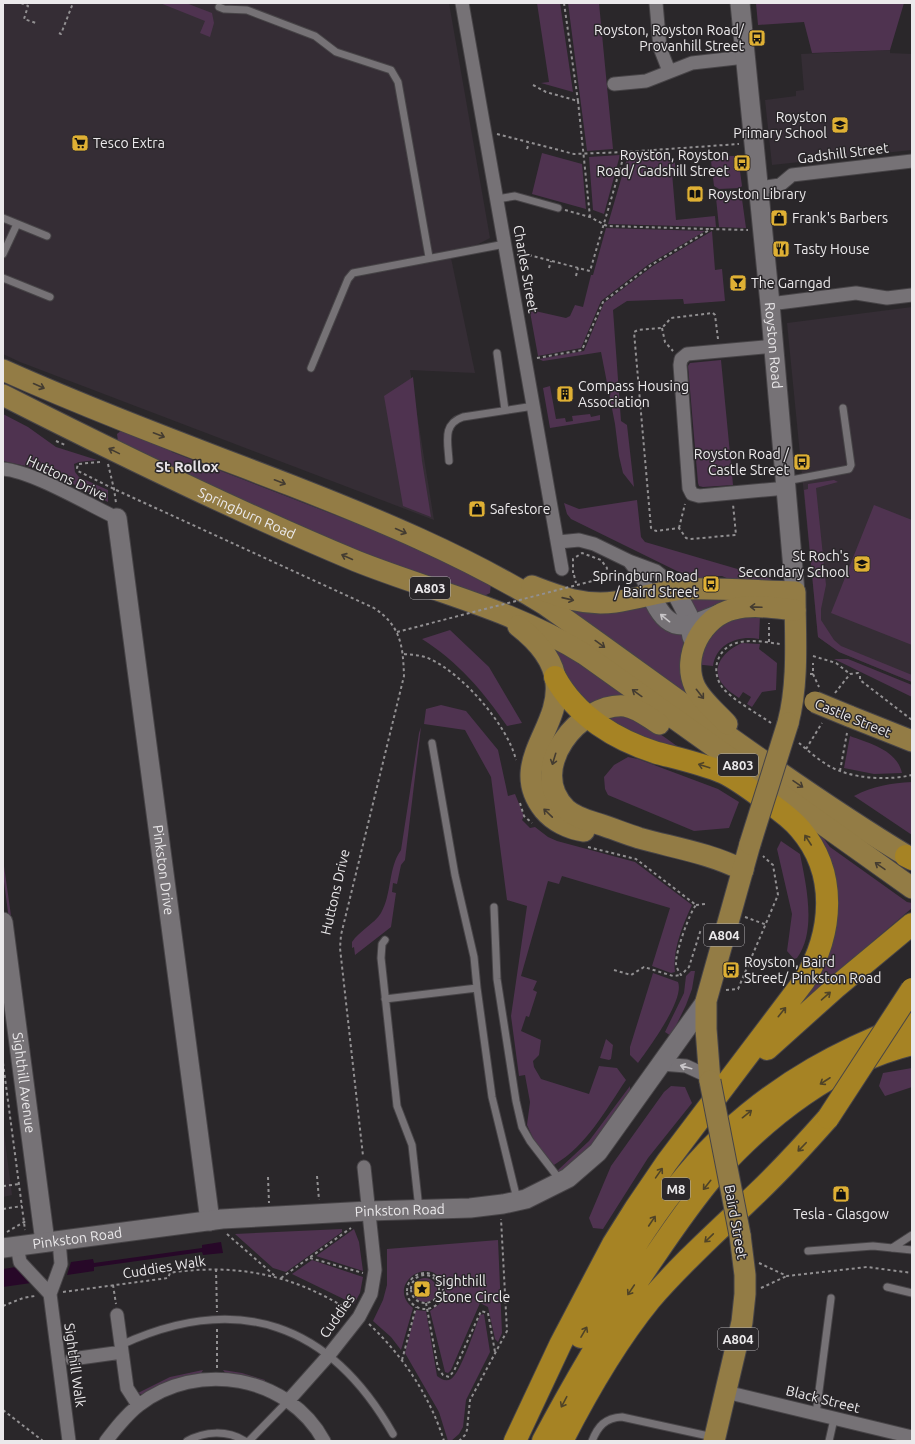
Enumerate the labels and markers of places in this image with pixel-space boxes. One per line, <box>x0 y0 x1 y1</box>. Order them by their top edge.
place label: Royston, Royston Road/ Provanhill Street <box>594 22 745 54</box>
bus stop icon: Royston, Royston Road/ Provanhill Street <box>747 28 767 48</box>
place label: Royston Primary School <box>733 109 827 141</box>
school or university icon: Royston Primary School <box>830 115 850 135</box>
supermarket icon: Tesco Extra <box>70 133 90 153</box>
place label: Tesco Extra <box>93 135 165 151</box>
place label: Royston, Royston Road/ Gadshill Street <box>597 147 729 179</box>
bus stop icon: Royston, Royston Road/ Gadshill Street <box>732 153 752 173</box>
library icon: Royston Library <box>685 184 705 204</box>
place label: Royston Library <box>708 186 806 202</box>
shop icon: Frank's Barbers <box>769 208 789 228</box>
place label: Frank's Barbers <box>792 210 888 226</box>
restaurant icon: Tasty House <box>771 239 791 259</box>
place label: Tasty House <box>794 241 870 257</box>
bar icon: The Garngad <box>728 273 748 293</box>
place label: The Garngad <box>751 275 831 291</box>
place label: Compass Housing Association <box>578 378 689 410</box>
building icon: Compass Housing Association <box>555 384 575 404</box>
place label: Royston Road / Castle Street <box>694 446 790 478</box>
bus stop icon: Royston Road / Castle Street <box>792 452 812 472</box>
shop icon: Safestore <box>467 499 487 519</box>
place label: Safestore <box>490 501 550 517</box>
place label: St Roch's Secondary School <box>738 548 849 580</box>
school or university icon: St Roch's Secondary School <box>852 554 872 574</box>
place label: Springburn Road / Baird Street <box>593 568 698 600</box>
bus stop icon: Springburn Road / Baird Street <box>701 574 721 594</box>
place label: Royston, Baird Street/ Pinkston Road <box>744 954 882 986</box>
bus stop icon: Royston, Baird Street/ Pinkston Road <box>721 960 741 980</box>
shop icon: Tesla - Glasgow <box>831 1184 851 1204</box>
place label: Tesla - Glasgow <box>793 1206 889 1222</box>
place label: Sighthill Stone Circle <box>435 1273 510 1305</box>
place icon: Sighthill Stone Circle <box>412 1279 432 1299</box>

